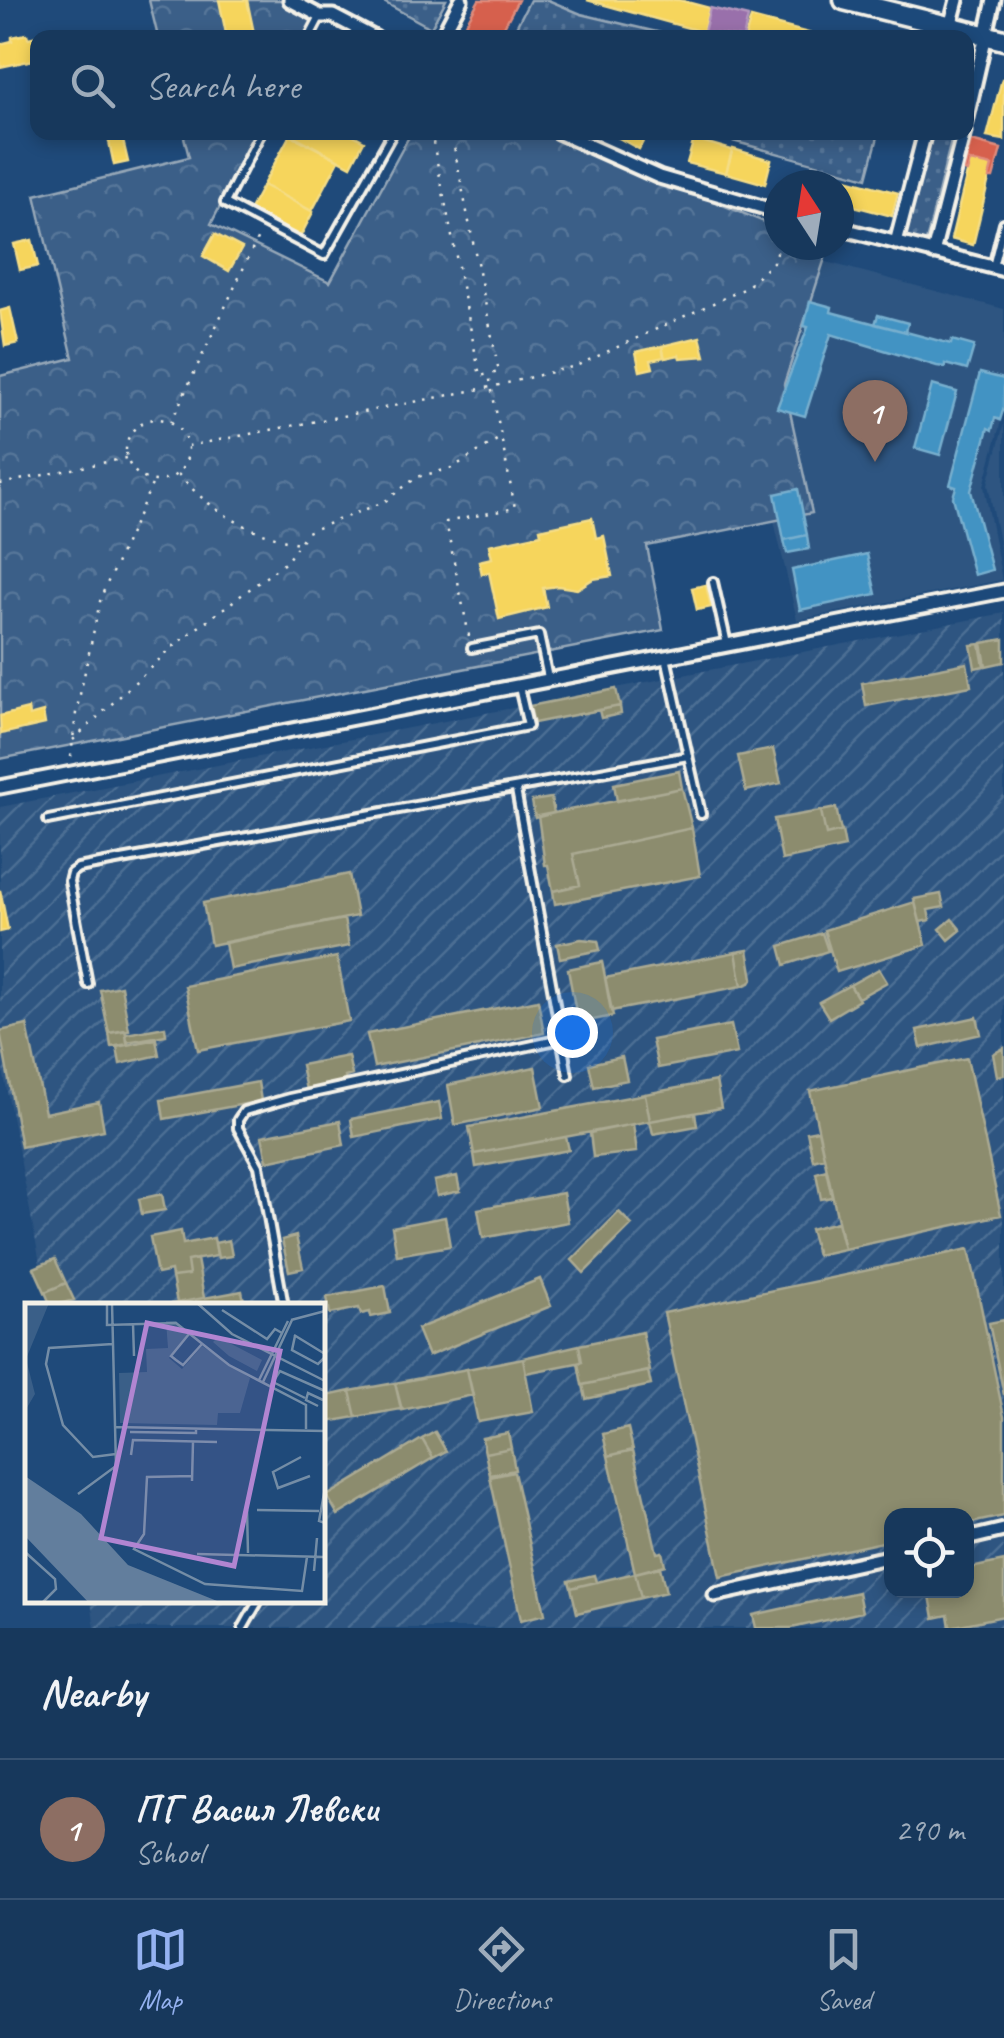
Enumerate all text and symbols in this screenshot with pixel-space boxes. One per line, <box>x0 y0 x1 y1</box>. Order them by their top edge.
search box <box>30 30 974 140</box>
icon: search <box>65 58 120 113</box>
text: Search here <box>145 62 300 109</box>
north arrow <box>764 170 854 260</box>
pin: 1 <box>842 380 908 462</box>
your location <box>547 1007 598 1058</box>
inset map <box>25 1303 325 1603</box>
map controls <box>884 1508 974 1598</box>
button: locate <box>884 1508 974 1598</box>
text: Nearby <box>40 1667 146 1720</box>
text: ПГ Васил Левски <box>135 1785 377 1832</box>
text: 1 <box>65 1809 80 1850</box>
text: 290 m <box>895 1809 964 1850</box>
text: School <box>135 1832 204 1873</box>
tab: Map <box>133 1922 188 2017</box>
tab: Directions <box>453 1922 551 2017</box>
tab: Saved <box>816 1922 871 2017</box>

